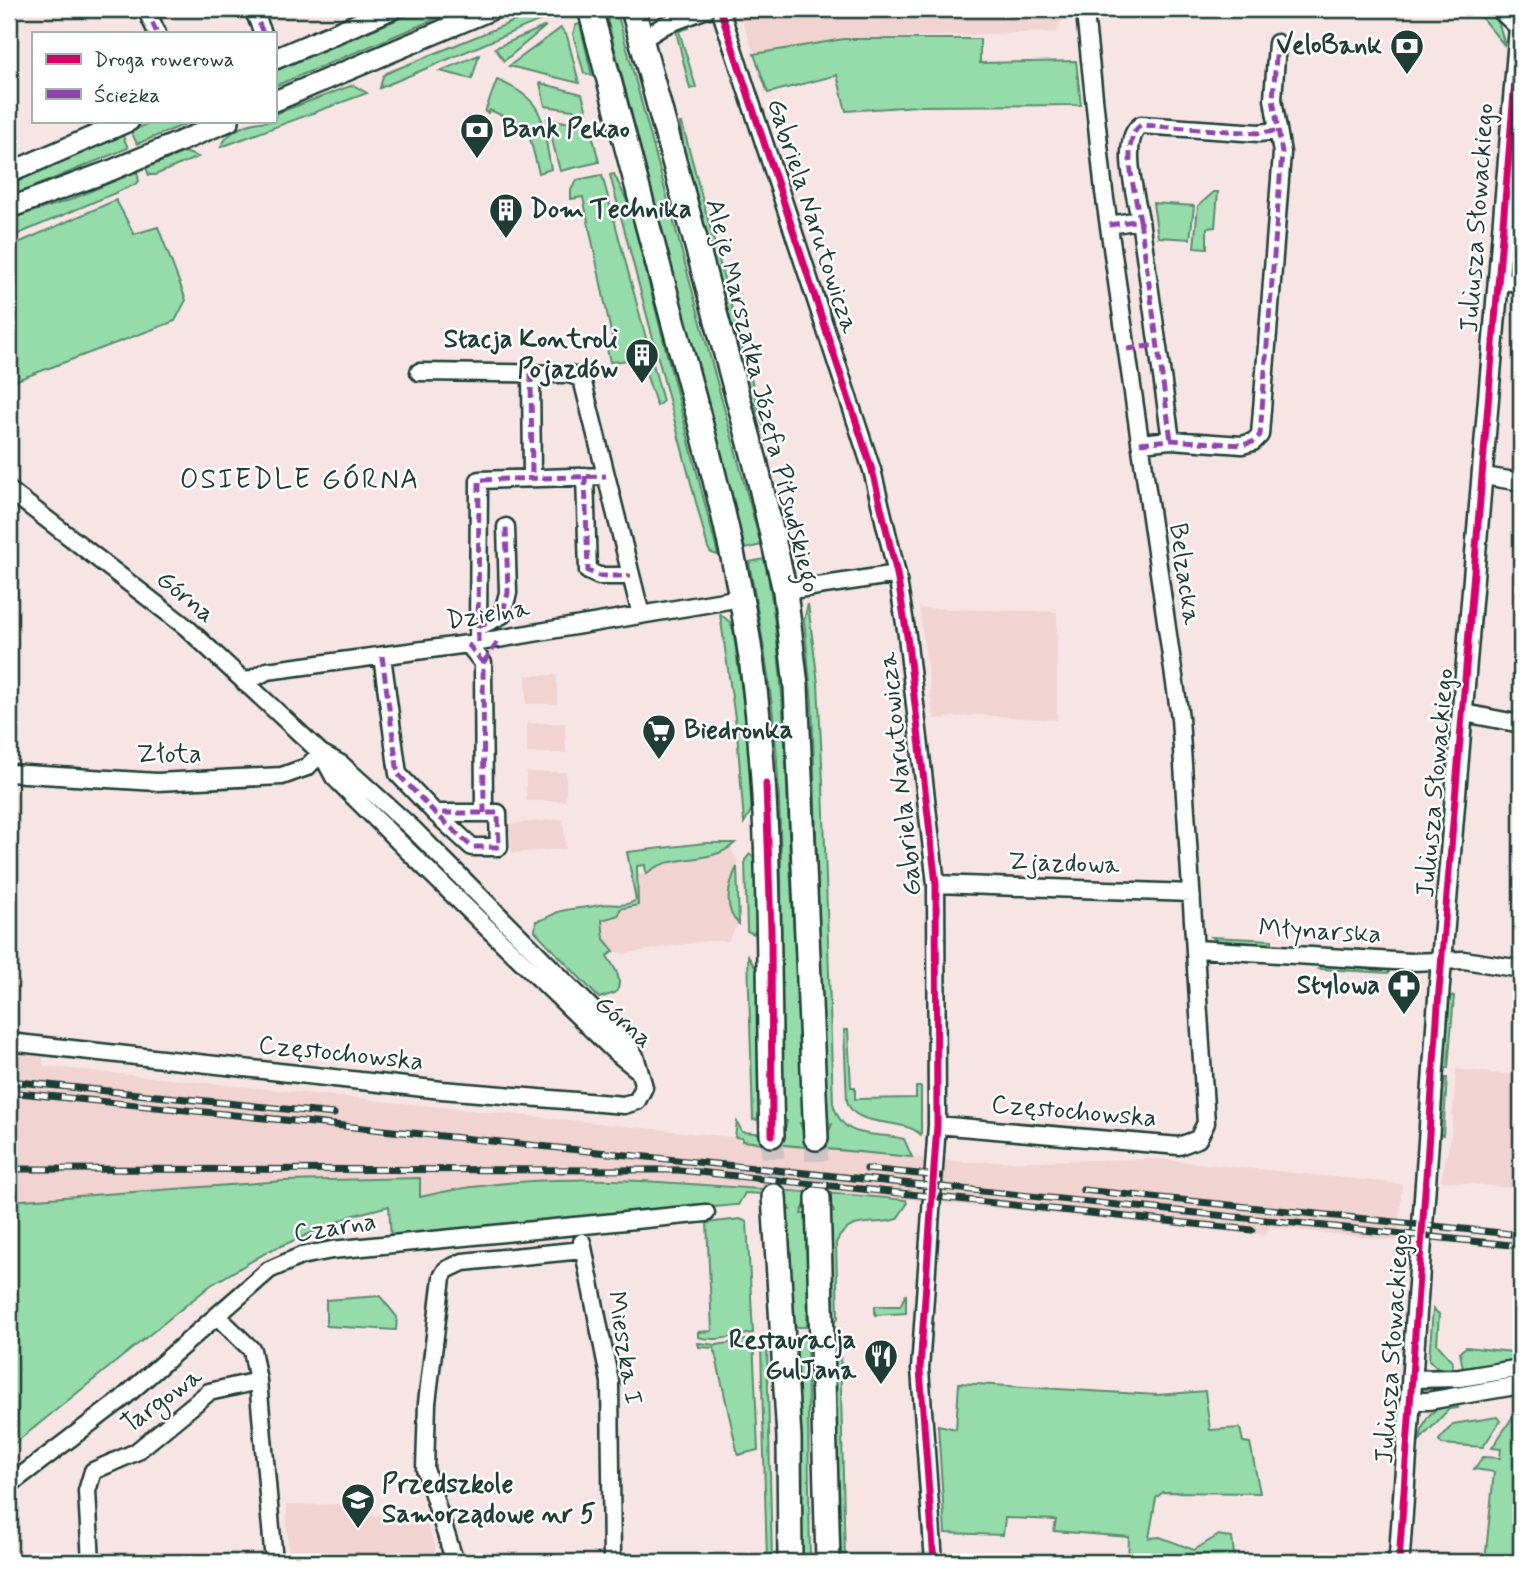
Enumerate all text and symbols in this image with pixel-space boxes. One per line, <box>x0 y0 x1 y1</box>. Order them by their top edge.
bank icon: VeloBank <box>1388 27 1426 76</box>
place label: VeloBank <box>1277 29 1382 63</box>
legend <box>32 32 276 122</box>
text: Droga rowerowa <box>94 46 235 74</box>
text: Ścieżka <box>94 82 160 110</box>
street label: Gabriela Narutowicza <box>758 94 866 338</box>
street label: Juliusza Słowackiego <box>1453 102 1503 334</box>
bank icon: Bank Pekao <box>458 111 496 160</box>
place label: Bank Pekao <box>502 113 630 147</box>
building icon: Dom Technika <box>487 191 525 240</box>
place label: Dom Technika <box>530 193 692 227</box>
street label: Aleje Marszałka Józefa Piłsudskiego <box>694 195 827 597</box>
place label: Stacja Kontroli Pojazdów <box>444 323 618 387</box>
building icon: Stacja Kontroli Pojazdów <box>623 336 661 385</box>
district label: OSIEDLE GÓRNA <box>180 462 420 499</box>
street label: Belzacka <box>1160 521 1208 627</box>
street label: Górna <box>148 563 222 631</box>
street label: Dzielna <box>444 592 532 638</box>
street label: Gabriela Narutowicza <box>871 650 931 898</box>
street label: Juliusza Słowackiego <box>1409 667 1463 899</box>
supermarket icon: Biedronka <box>640 712 678 761</box>
place label: Biedronka <box>684 714 793 748</box>
street label: Złota <box>136 738 202 772</box>
street label: Zjazdowa <box>1008 845 1121 883</box>
street label: Młynarska <box>1258 912 1382 952</box>
pharmacy icon: Stylowa <box>1385 967 1423 1016</box>
place label: Stylowa <box>1297 969 1380 1003</box>
street label: Górna <box>587 988 659 1056</box>
street label: Częstochowska <box>257 1028 425 1080</box>
street label: Częstochowska <box>990 1088 1158 1136</box>
street label: Czarna <box>291 1205 379 1251</box>
street label: Juliusza Słowackiego <box>1368 1233 1418 1465</box>
street label: Mieszka I <box>598 1289 650 1407</box>
place label: Restauracja GulJana <box>729 1324 857 1388</box>
restaurant icon: Restauracja GulJana <box>862 1337 900 1386</box>
street label: Targowa <box>115 1360 211 1444</box>
place label: Przedszkole Samorządowe nr 5 <box>382 1468 596 1532</box>
school or university icon: Przedszkole Samorządowe nr 5 <box>339 1481 377 1530</box>

